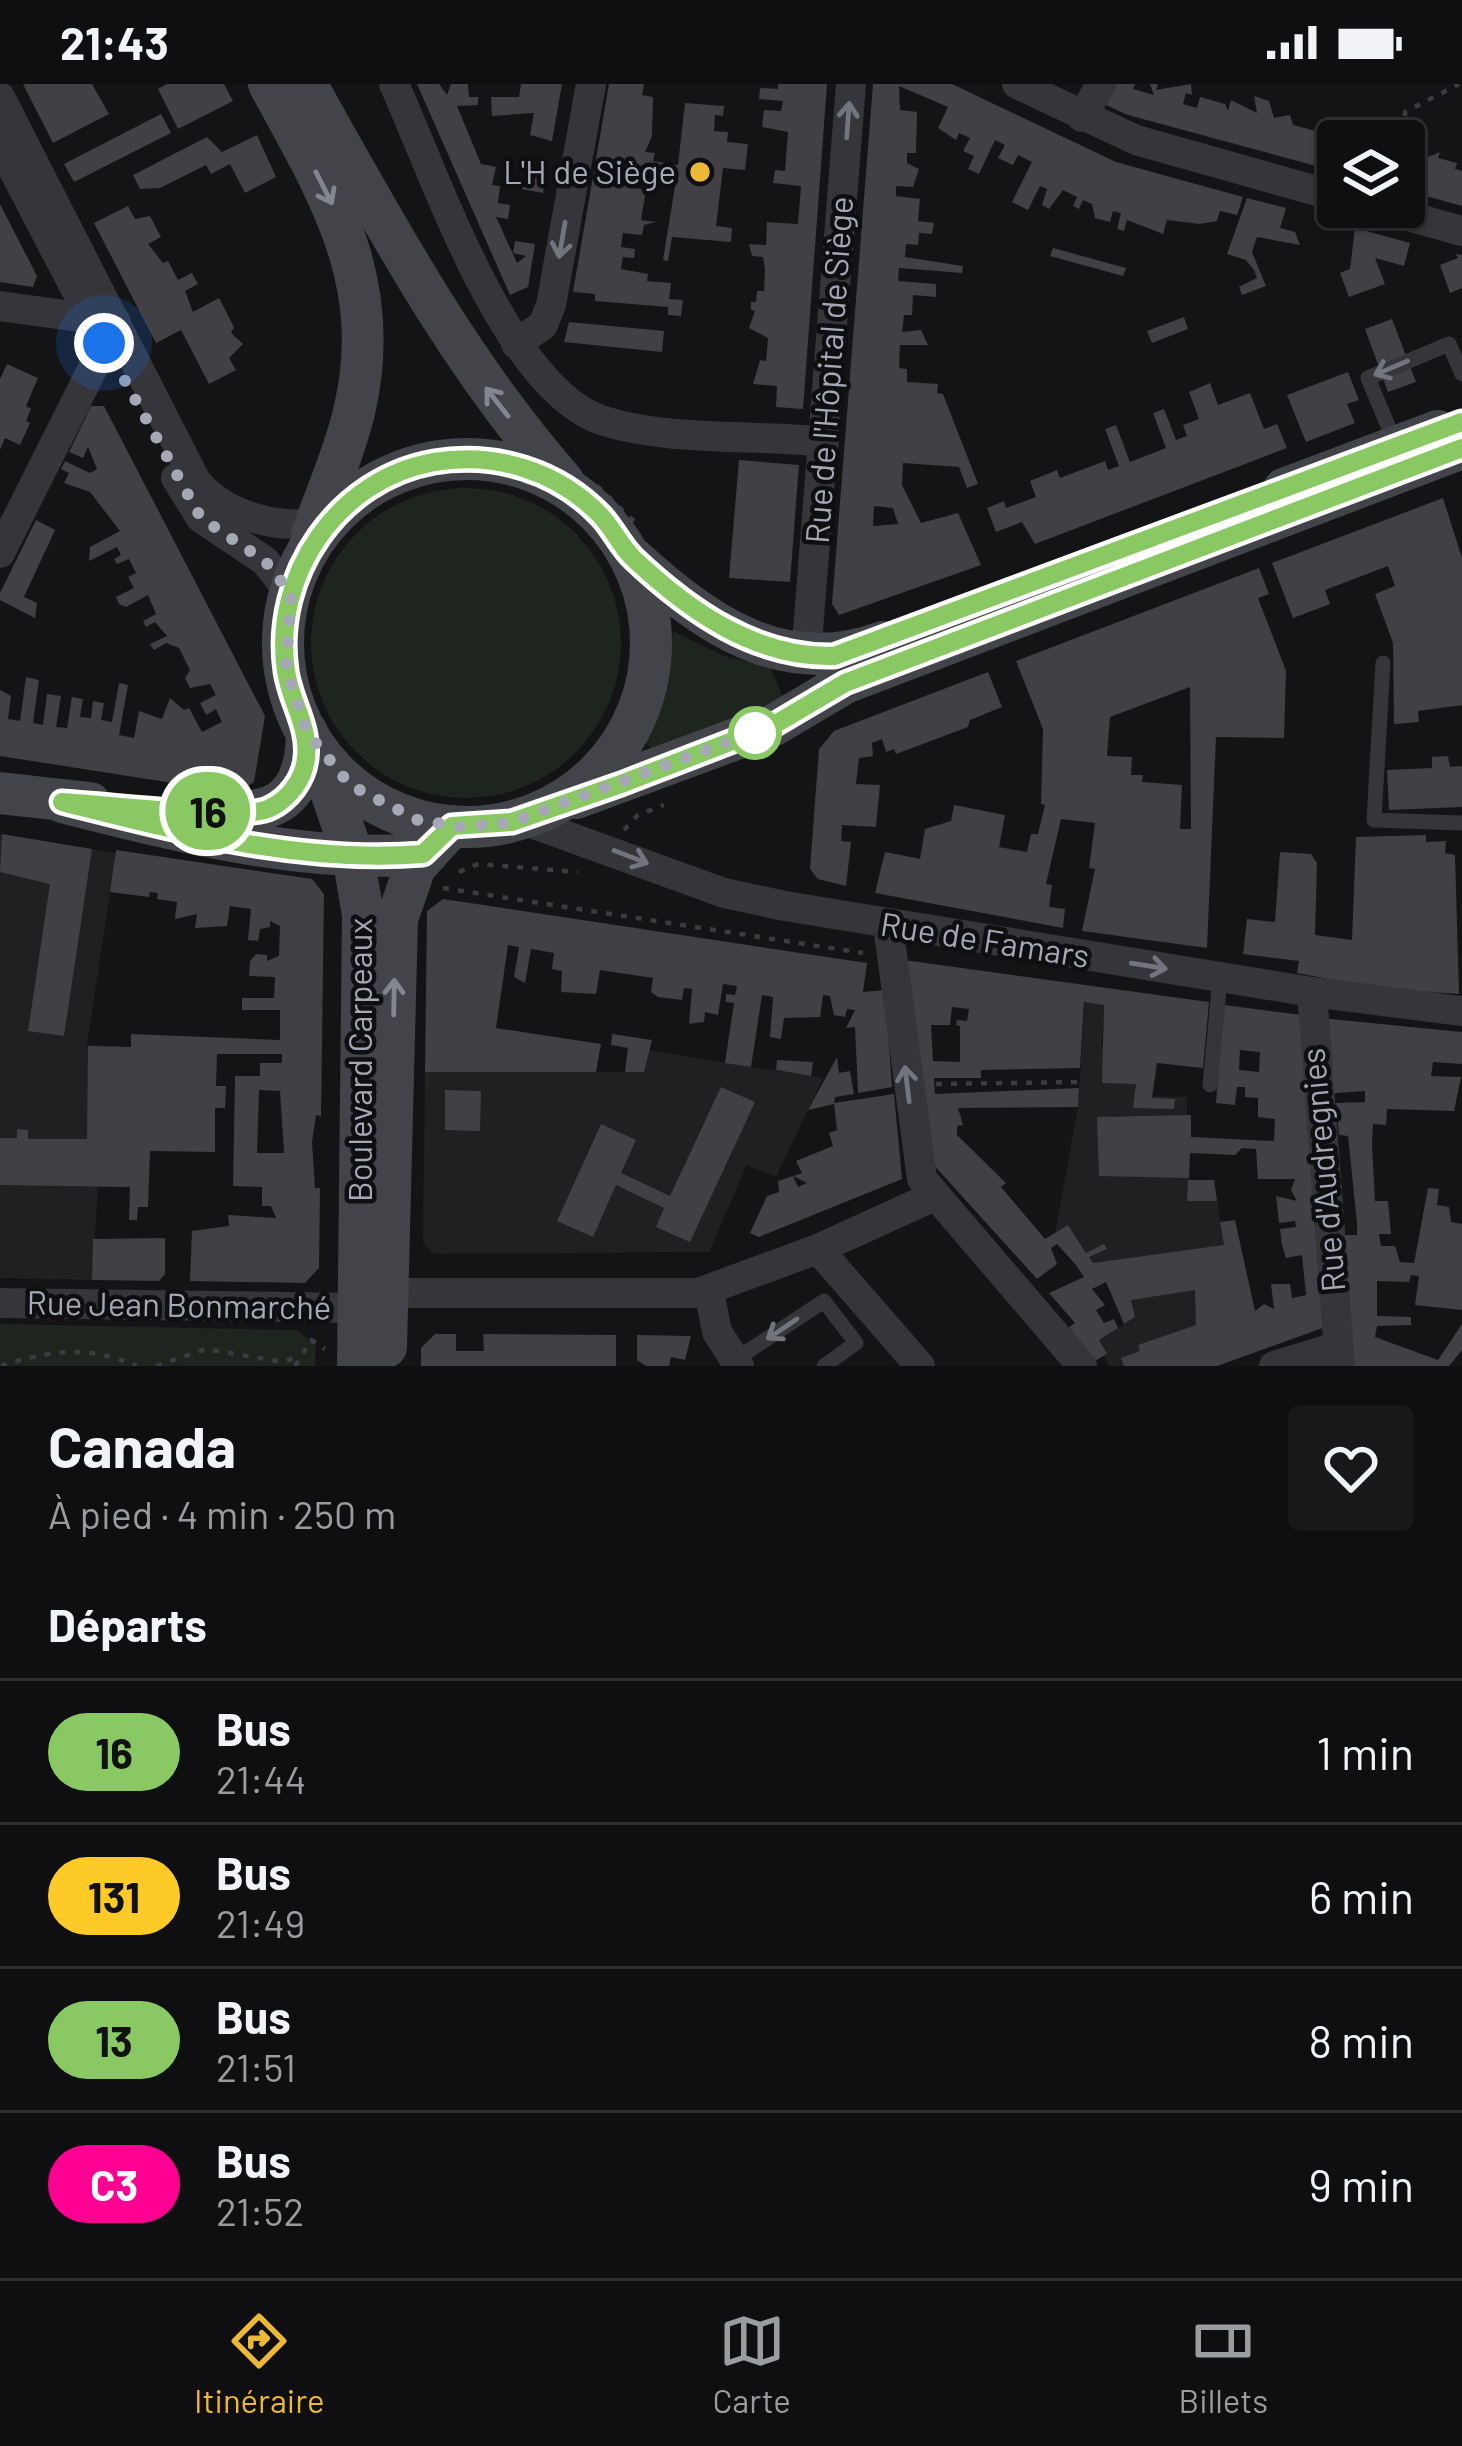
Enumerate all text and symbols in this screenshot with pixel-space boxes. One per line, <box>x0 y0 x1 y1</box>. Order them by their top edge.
text: 21:43 <box>60 15 169 69</box>
one-way arrow <box>837 101 860 140</box>
map controls <box>1317 120 1425 228</box>
button: layers <box>1317 120 1425 228</box>
place label: L'H de Siège <box>503 151 676 191</box>
marker: L'H de Siège <box>687 159 713 185</box>
one-way arrow <box>313 169 336 205</box>
street label: Rue de l'Hôpital de Siège <box>796 195 860 545</box>
one-way arrow <box>550 220 573 259</box>
your location <box>74 313 134 373</box>
one-way arrow <box>1373 359 1409 381</box>
one-way arrow <box>484 386 510 418</box>
unlabelled marker <box>730 708 780 758</box>
line badge: 16 <box>154 772 262 850</box>
text: 16 <box>189 786 227 836</box>
one-way arrow <box>611 848 648 870</box>
street label: Rue de Famars <box>878 903 1092 975</box>
street label: Boulevard Carpeaux <box>339 918 379 1202</box>
one-way arrow <box>1128 956 1167 979</box>
one-way arrow <box>382 978 405 1017</box>
street label: Rue d'Audregnies <box>1291 1046 1353 1294</box>
one-way arrow <box>896 1065 918 1104</box>
street label: Rue Jean Bonmarché <box>26 1281 332 1327</box>
one-way arrow <box>766 1316 800 1341</box>
button: heart <box>1288 1405 1414 1531</box>
text: Canada <box>48 1411 236 1479</box>
text: À pied · 4 min · 250 m <box>48 1490 396 1537</box>
text: Départs <box>48 1597 207 1651</box>
text: Bus <box>216 1701 291 1755</box>
text: 1 min <box>1316 1725 1414 1779</box>
text: 16 <box>95 1727 133 1777</box>
text: 21:44 <box>216 1755 306 1802</box>
text: Bus <box>216 1845 291 1899</box>
text: 6 min <box>1309 1869 1414 1923</box>
text: 131 <box>88 1871 140 1921</box>
text: 21:49 <box>216 1899 305 1946</box>
text: Bus <box>216 1989 291 2043</box>
text: 8 min <box>1309 2013 1414 2067</box>
text: 13 <box>95 2015 133 2065</box>
text: 21:51 <box>216 2043 296 2090</box>
text: Bus <box>216 2133 291 2187</box>
text: 9 min <box>1309 2157 1414 2211</box>
text: C3 <box>90 2159 138 2209</box>
text: 21:52 <box>216 2187 304 2234</box>
tab: Itinéraire <box>194 2308 325 2420</box>
tab: Carte <box>713 2308 791 2420</box>
tab: Billets <box>1179 2308 1268 2420</box>

